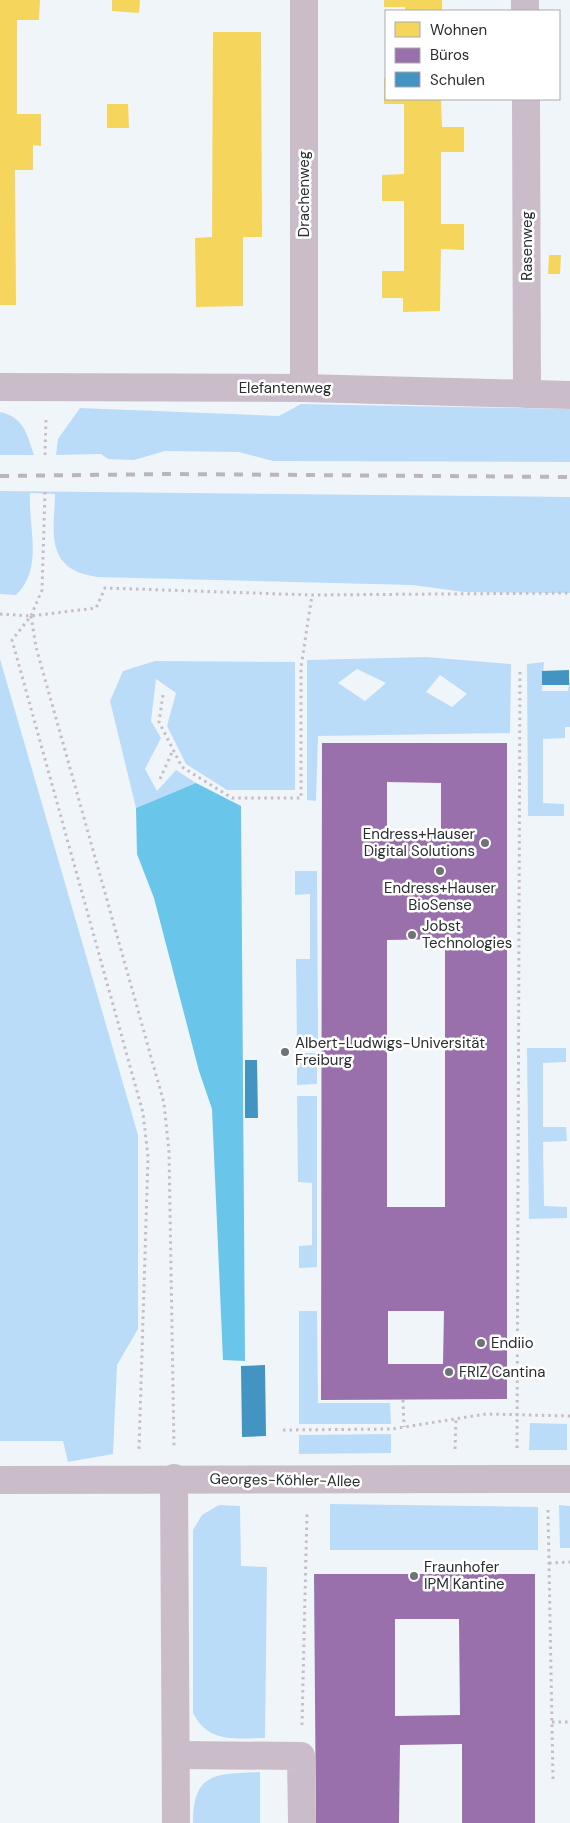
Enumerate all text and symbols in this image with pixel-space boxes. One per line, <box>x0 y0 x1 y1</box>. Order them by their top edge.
legend <box>385 10 560 100</box>
text: Wohnen <box>430 20 487 40</box>
text: Büros <box>430 45 469 65</box>
text: Schulen <box>430 70 485 90</box>
street label: Drachenweg <box>294 151 314 237</box>
street label: Rasenweg <box>517 211 537 281</box>
street label: Elefantenweg <box>239 378 331 398</box>
place label: Endress+Hauser Digital Solutions <box>363 824 475 861</box>
marker: Endress+Hauser Digital Solutions <box>479 837 491 849</box>
marker: Endress+Hauser BioSense <box>434 865 446 877</box>
place label: Endress+Hauser BioSense <box>384 878 497 915</box>
place label: Jobst Technologies <box>422 916 512 953</box>
marker: Jobst Technologies <box>406 929 418 941</box>
place label: Albert-Ludwigs-Universität Freiburg <box>295 1033 485 1070</box>
marker: Albert-Ludwigs-Universität Freiburg <box>279 1046 291 1058</box>
place label: Endiio <box>491 1333 534 1353</box>
marker: Endiio <box>475 1337 487 1349</box>
place label: FRIZ Cantina <box>459 1362 545 1382</box>
marker: FRIZ Cantina <box>443 1366 455 1378</box>
street label: Georges-Köhler-Allee <box>209 1469 361 1491</box>
place label: Fraunhofer IPM Kantine <box>424 1557 505 1594</box>
marker: Fraunhofer IPM Kantine <box>408 1570 420 1582</box>

